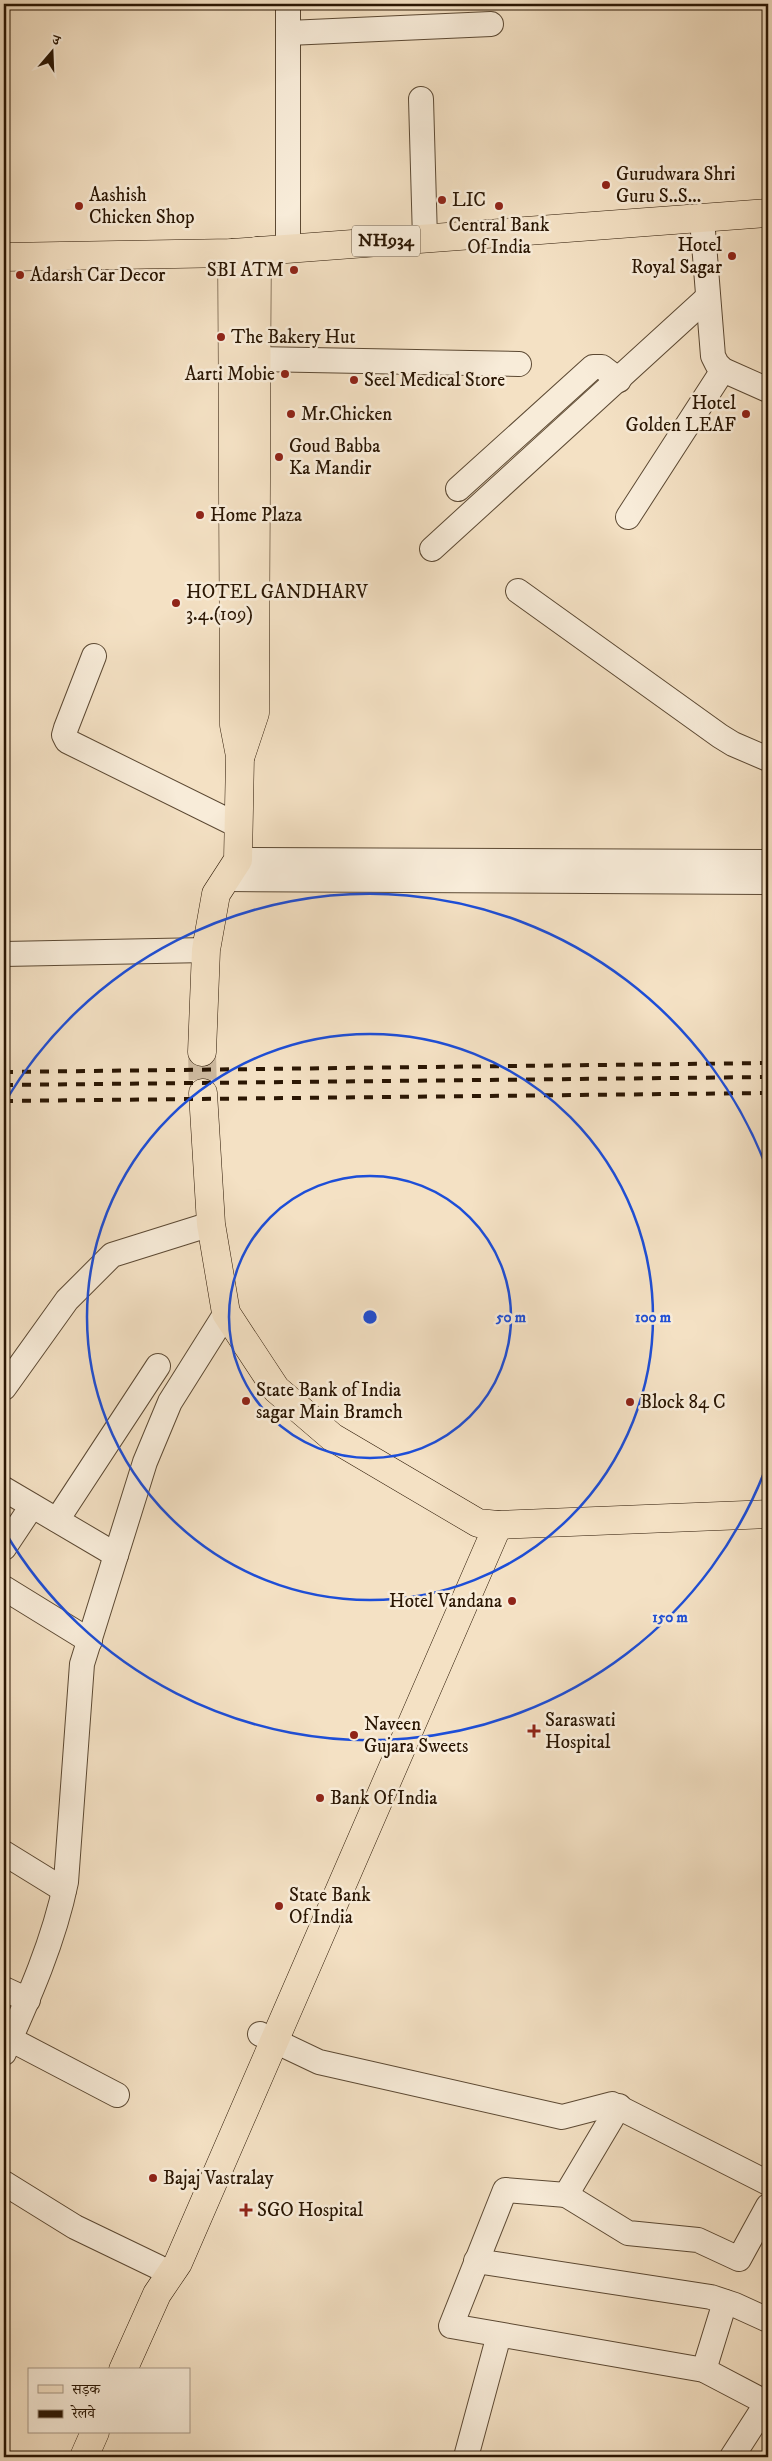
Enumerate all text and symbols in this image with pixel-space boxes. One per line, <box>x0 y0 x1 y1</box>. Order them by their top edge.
north arrow <box>28 28 78 78</box>
text: उ <box>49 31 63 51</box>
place label: Gurudwara Shri Guru S..S... <box>616 163 736 208</box>
marker: Gurudwara Shri Guru S..S... <box>600 179 612 191</box>
place label: Aashish Chicken Shop <box>89 184 194 229</box>
place label: LIC <box>452 189 486 212</box>
marker: LIC <box>436 194 448 206</box>
marker: Aashish Chicken Shop <box>73 200 85 212</box>
marker: Central Bank Of India <box>493 200 505 212</box>
place label: Central Bank Of India <box>449 214 550 259</box>
road number: NH934 <box>352 226 420 256</box>
place label: Hotel Royal Sagar <box>631 234 722 279</box>
marker: Hotel Royal Sagar <box>726 250 738 262</box>
place label: SBI ATM <box>207 259 284 282</box>
place label: Adarsh Car Decor <box>30 264 165 287</box>
marker: SBI ATM <box>288 264 300 276</box>
marker: Adarsh Car Decor <box>14 269 26 281</box>
place label: The Bakery Hut <box>231 326 356 349</box>
marker: The Bakery Hut <box>215 331 227 343</box>
place label: Aarti Mobie <box>185 363 275 386</box>
marker: Aarti Mobie <box>279 368 291 380</box>
place label: Seel Medical Store <box>364 369 505 392</box>
marker: Seel Medical Store <box>348 374 360 386</box>
place label: Hotel Golden LEAF <box>626 392 736 437</box>
place label: Mr.Chicken <box>301 403 392 426</box>
marker: Mr.Chicken <box>285 408 297 420</box>
marker: Hotel Golden LEAF <box>740 408 752 420</box>
place label: Goud Babba Ka Mandir <box>289 435 380 480</box>
marker: Goud Babba Ka Mandir <box>273 451 285 463</box>
place label: Home Plaza <box>210 504 302 527</box>
marker: Home Plaza <box>194 509 206 521</box>
place label: HOTEL GANDHARV 3.4.(109) <box>186 581 369 626</box>
marker: HOTEL GANDHARV 3.4.(109) <box>170 597 182 609</box>
centre of rings <box>361 1308 379 1326</box>
text: 50 m <box>495 1308 527 1327</box>
text: 100 m <box>635 1308 672 1327</box>
place label: State Bank of India sagar Main Bramch <box>256 1379 403 1424</box>
place label: Block 84 C <box>640 1391 726 1414</box>
marker: State Bank of India sagar Main Bramch <box>240 1395 252 1407</box>
marker: Block 84 C <box>624 1396 636 1408</box>
place label: Hotel Vandana <box>389 1590 502 1613</box>
marker: Hotel Vandana <box>506 1595 518 1607</box>
text: 150 m <box>652 1608 688 1627</box>
place label: Saraswati Hospital <box>545 1709 616 1754</box>
place label: Naveen Gujara Sweets <box>364 1713 468 1758</box>
marker: Saraswati Hospital <box>527 1724 541 1738</box>
marker: Naveen Gujara Sweets <box>348 1729 360 1741</box>
place label: Bank Of India <box>330 1787 437 1810</box>
marker: Bank Of India <box>314 1792 326 1804</box>
place label: State Bank Of India <box>289 1884 371 1929</box>
marker: State Bank Of India <box>273 1900 285 1912</box>
place label: Bajaj Vastralay <box>163 2167 275 2190</box>
marker: Bajaj Vastralay <box>147 2172 159 2184</box>
place label: SGO Hospital <box>257 2199 364 2222</box>
marker: SGO Hospital <box>239 2203 253 2217</box>
legend <box>28 2368 190 2434</box>
text: सड़क <box>71 2380 101 2399</box>
text: रेलवे <box>70 2404 96 2423</box>

